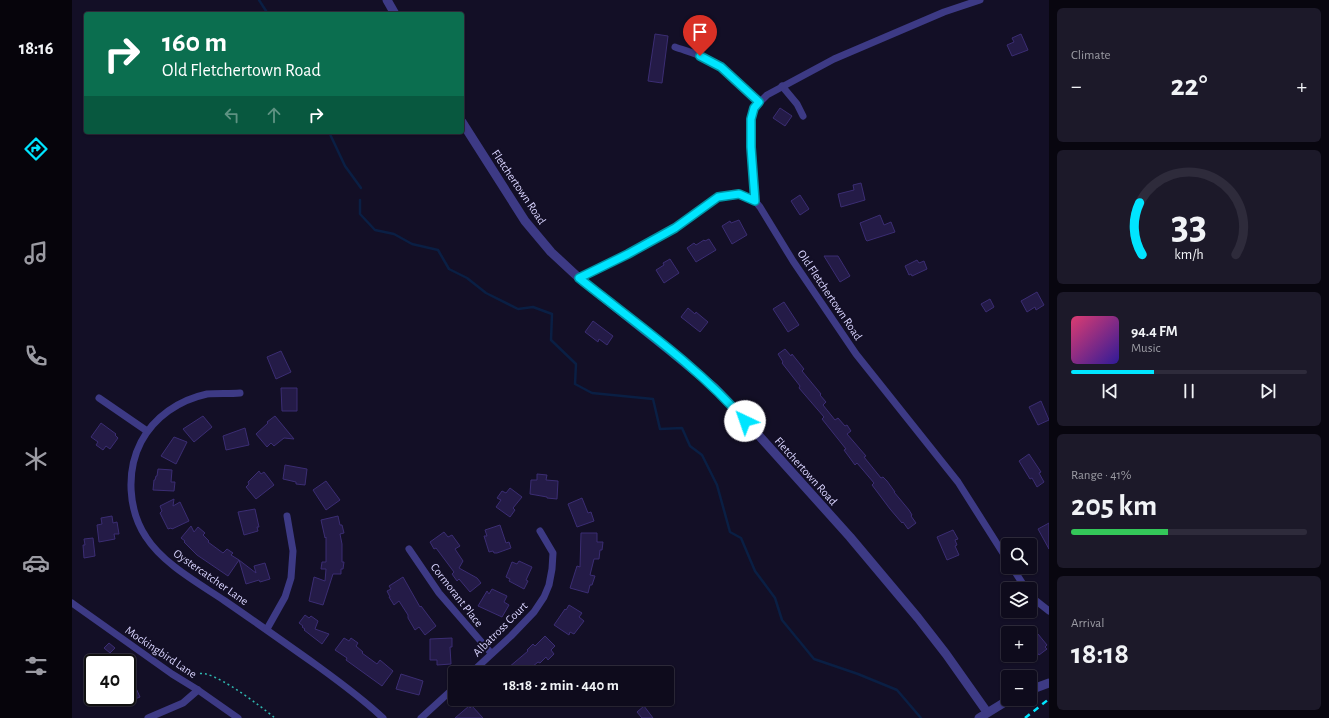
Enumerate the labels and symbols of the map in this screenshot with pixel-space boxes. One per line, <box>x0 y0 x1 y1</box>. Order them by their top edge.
pin <box>683 15 717 56</box>
street label: Fletchertown Road <box>490 148 548 226</box>
street label: Old Fletchertown Road <box>795 248 865 342</box>
position arrow <box>724 400 766 442</box>
street label: Fletchertown Road <box>772 435 840 507</box>
street label: Oystercatcher Lane <box>171 547 251 608</box>
street label: Cormorant Place <box>429 561 485 629</box>
street label: Albatross Court <box>470 599 530 659</box>
street label: Mockingbird Lane <box>123 624 199 680</box>
speed limit sign: 40 <box>84 654 136 706</box>

